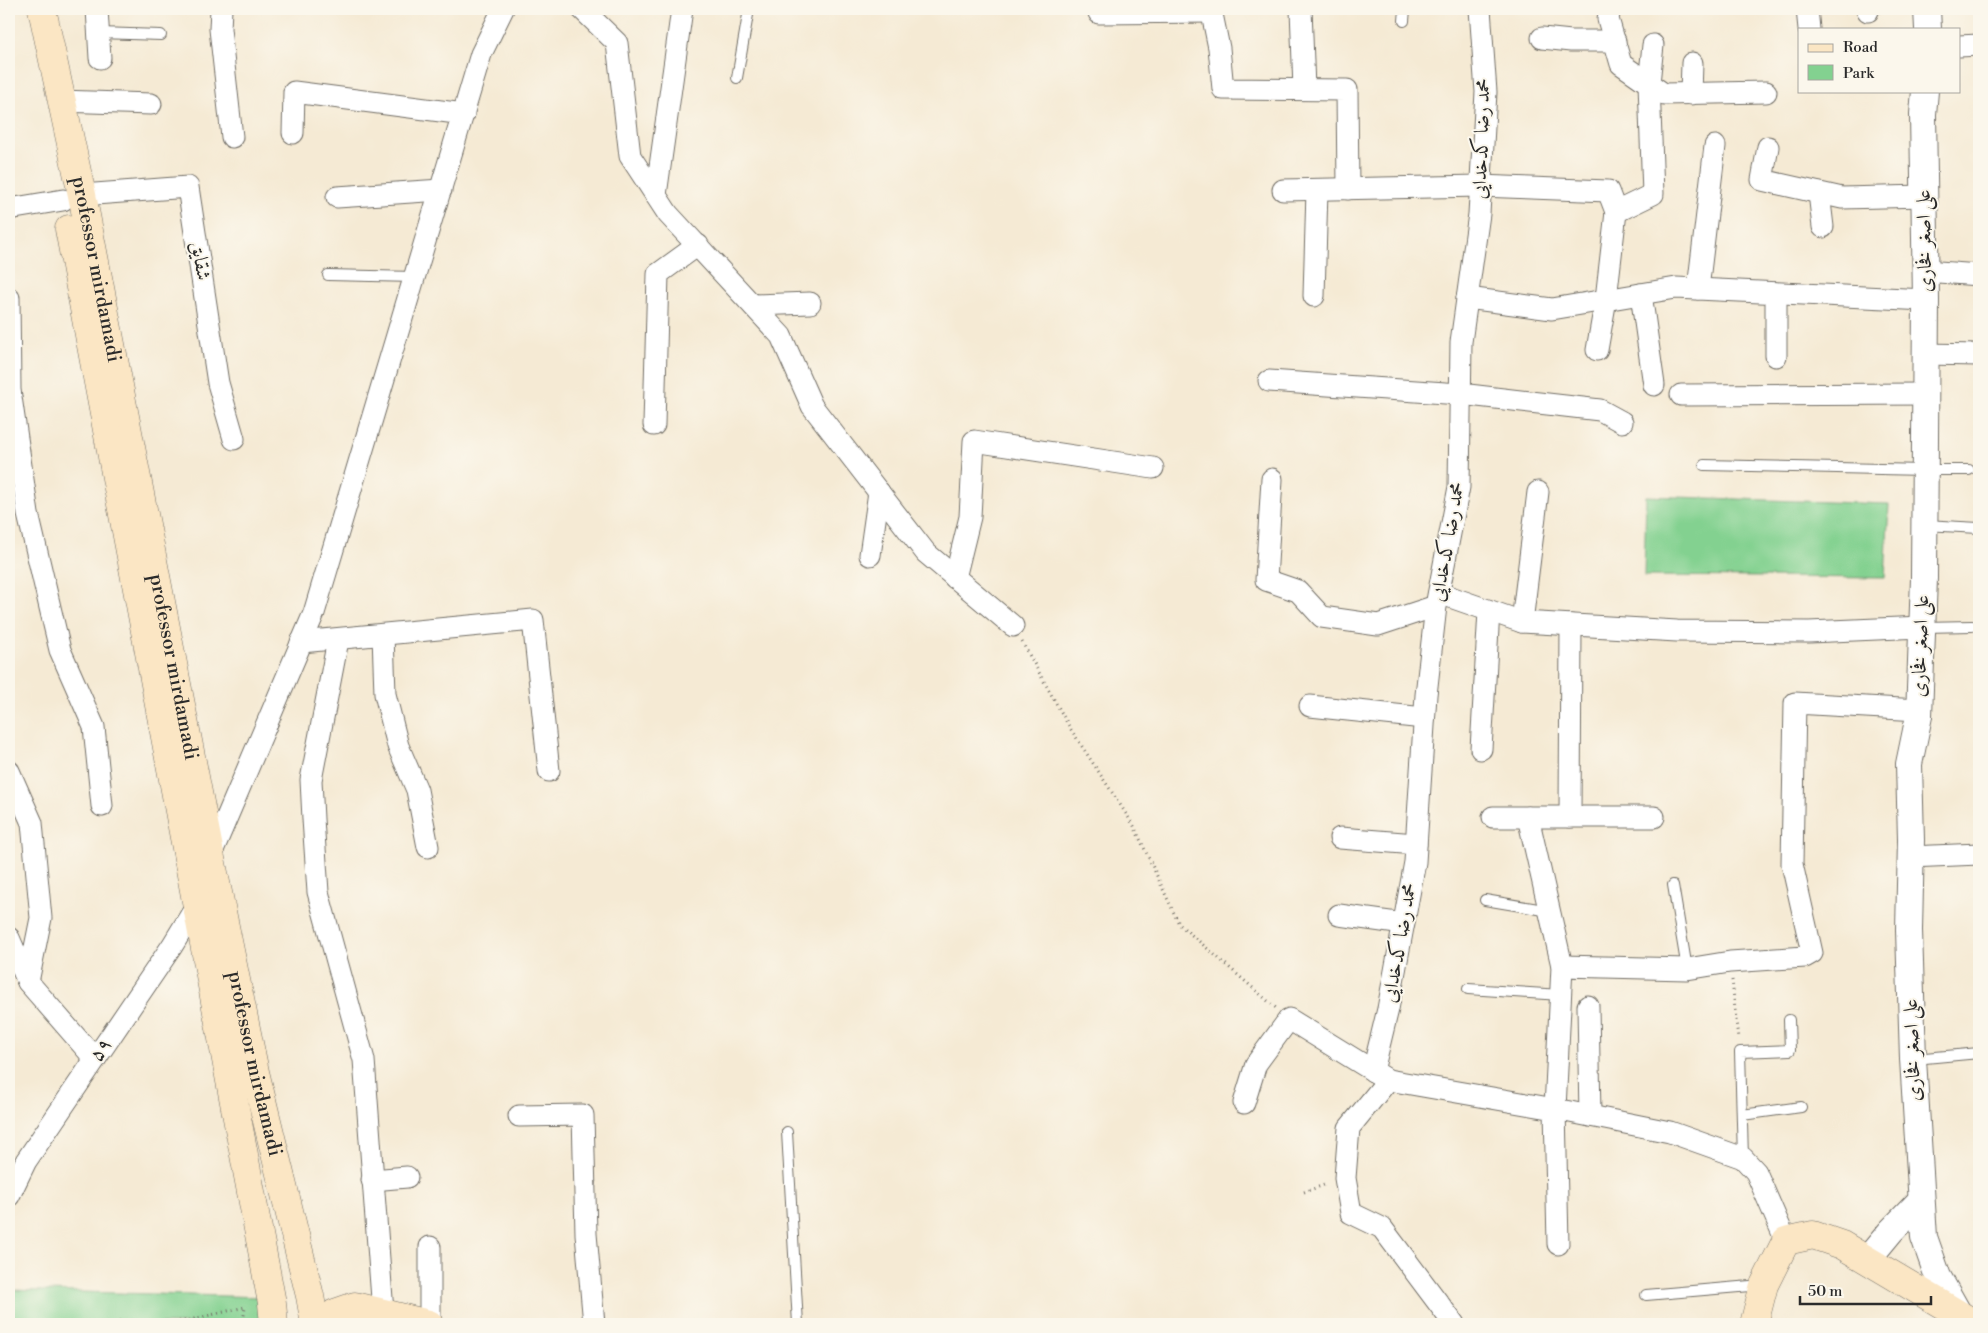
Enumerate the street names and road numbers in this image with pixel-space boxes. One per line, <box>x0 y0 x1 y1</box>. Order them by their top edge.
street label: محمد رضا کدخدایی <box>1466 78 1497 200</box>
street label: professor mirdamadi <box>66 174 127 365</box>
street label: علی اصغر فخاری <box>1912 189 1939 293</box>
street label: شقایق <box>185 240 215 282</box>
street label: محمد رضا کدخدایی <box>1424 480 1471 604</box>
street label: professor mirdamadi <box>143 572 204 763</box>
street label: علی اصغر فخاری <box>1907 594 1936 698</box>
street label: محمد رضا کدخدایی <box>1376 881 1423 1005</box>
street label: professor mirdamadi <box>222 969 288 1159</box>
street label: علی اصغر فخاری <box>1899 998 1928 1102</box>
street label: ۵۹ <box>84 1033 118 1067</box>

